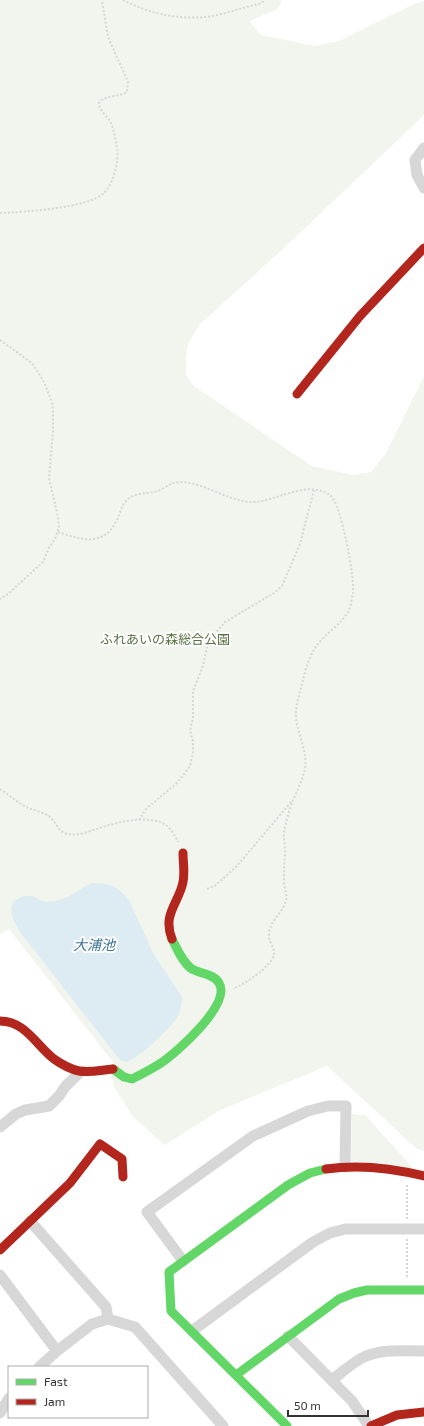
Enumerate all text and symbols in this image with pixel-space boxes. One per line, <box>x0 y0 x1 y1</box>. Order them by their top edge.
park label: ふれあいの森総合公園 <box>100 631 230 647</box>
water label: 大浦池 <box>73 936 117 953</box>
legend <box>8 1366 148 1418</box>
text: Fast <box>44 1374 68 1388</box>
scale bar <box>288 1392 368 1418</box>
text: Jam <box>44 1394 65 1408</box>
text: 50 m <box>294 1398 321 1412</box>

